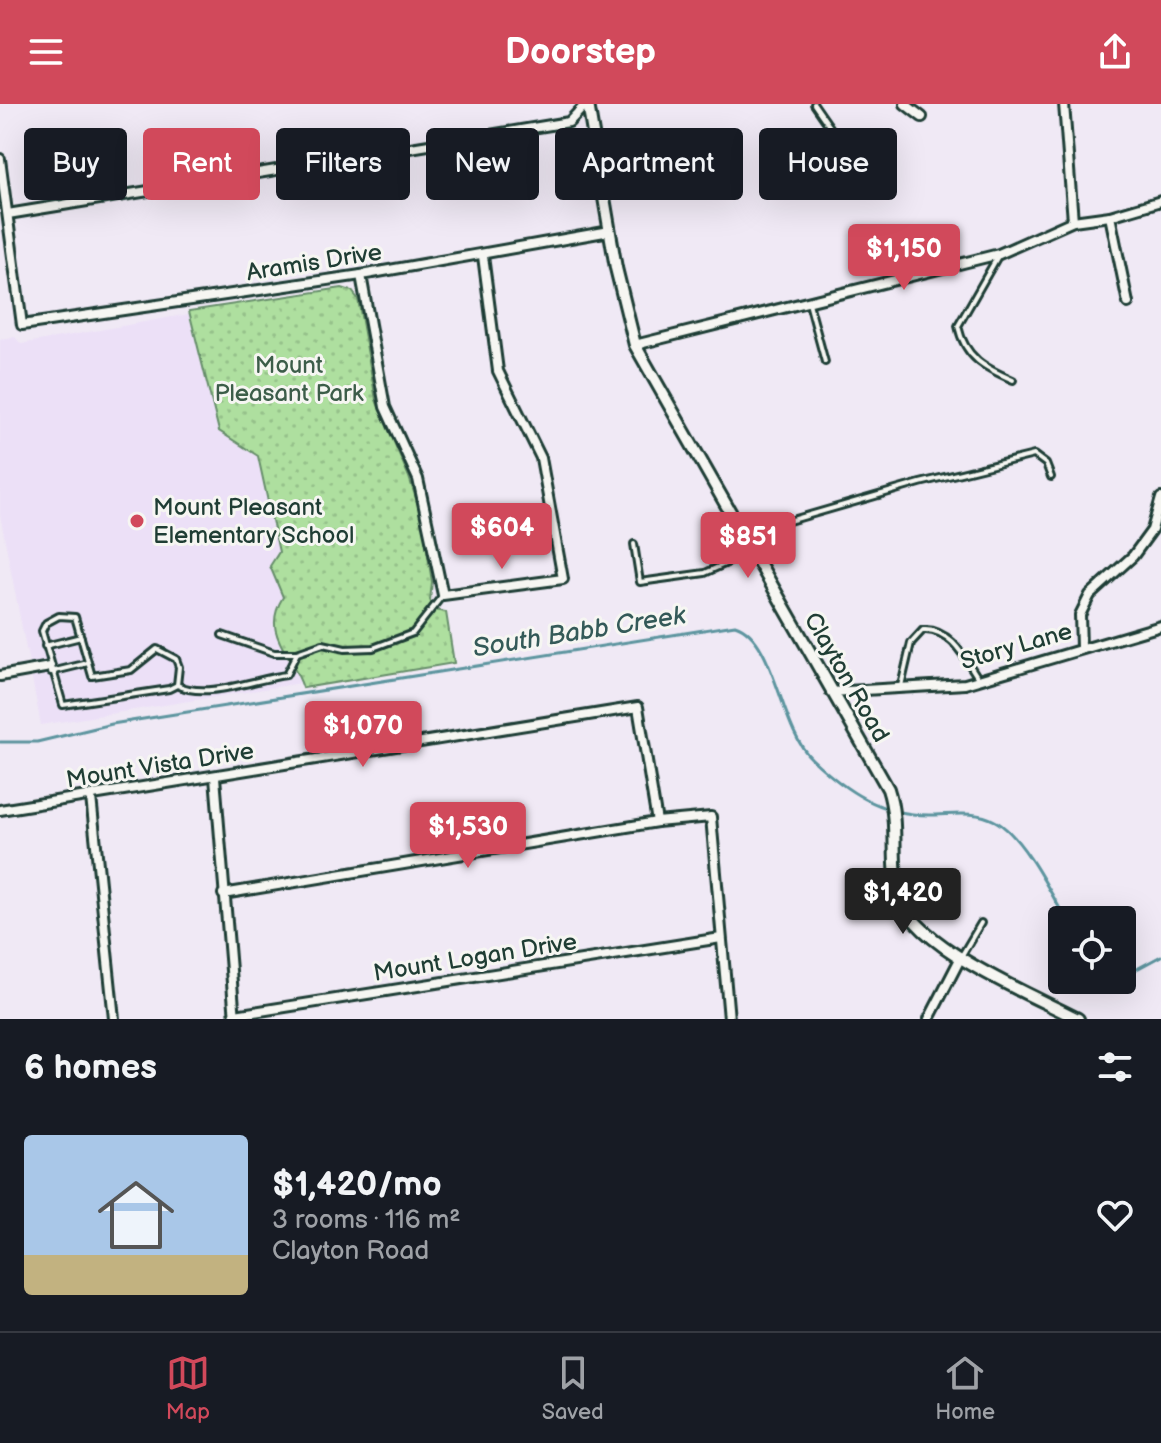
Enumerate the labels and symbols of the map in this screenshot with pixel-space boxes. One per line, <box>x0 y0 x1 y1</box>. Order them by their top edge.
pin: $1,150 <box>839 224 969 292</box>
street label: Aramis Drive <box>244 237 384 288</box>
park label: Mount Pleasant Park <box>214 351 364 408</box>
place label: Mount Pleasant Elementary School <box>153 493 354 550</box>
pin: $604 <box>455 503 549 571</box>
marker: Mount Pleasant Elementary School <box>128 512 146 530</box>
pin: $851 <box>701 512 795 580</box>
water label: South Babb Creek <box>471 600 689 665</box>
street label: Clayton Road <box>798 607 895 747</box>
street label: Story Lane <box>957 617 1075 676</box>
pin: $1,070 <box>298 701 428 769</box>
street label: Mount Vista Drive <box>64 736 256 795</box>
pin: $1,530 <box>403 802 533 870</box>
pin: $1,420 <box>838 868 968 936</box>
street label: Mount Logan Drive <box>371 927 579 988</box>

